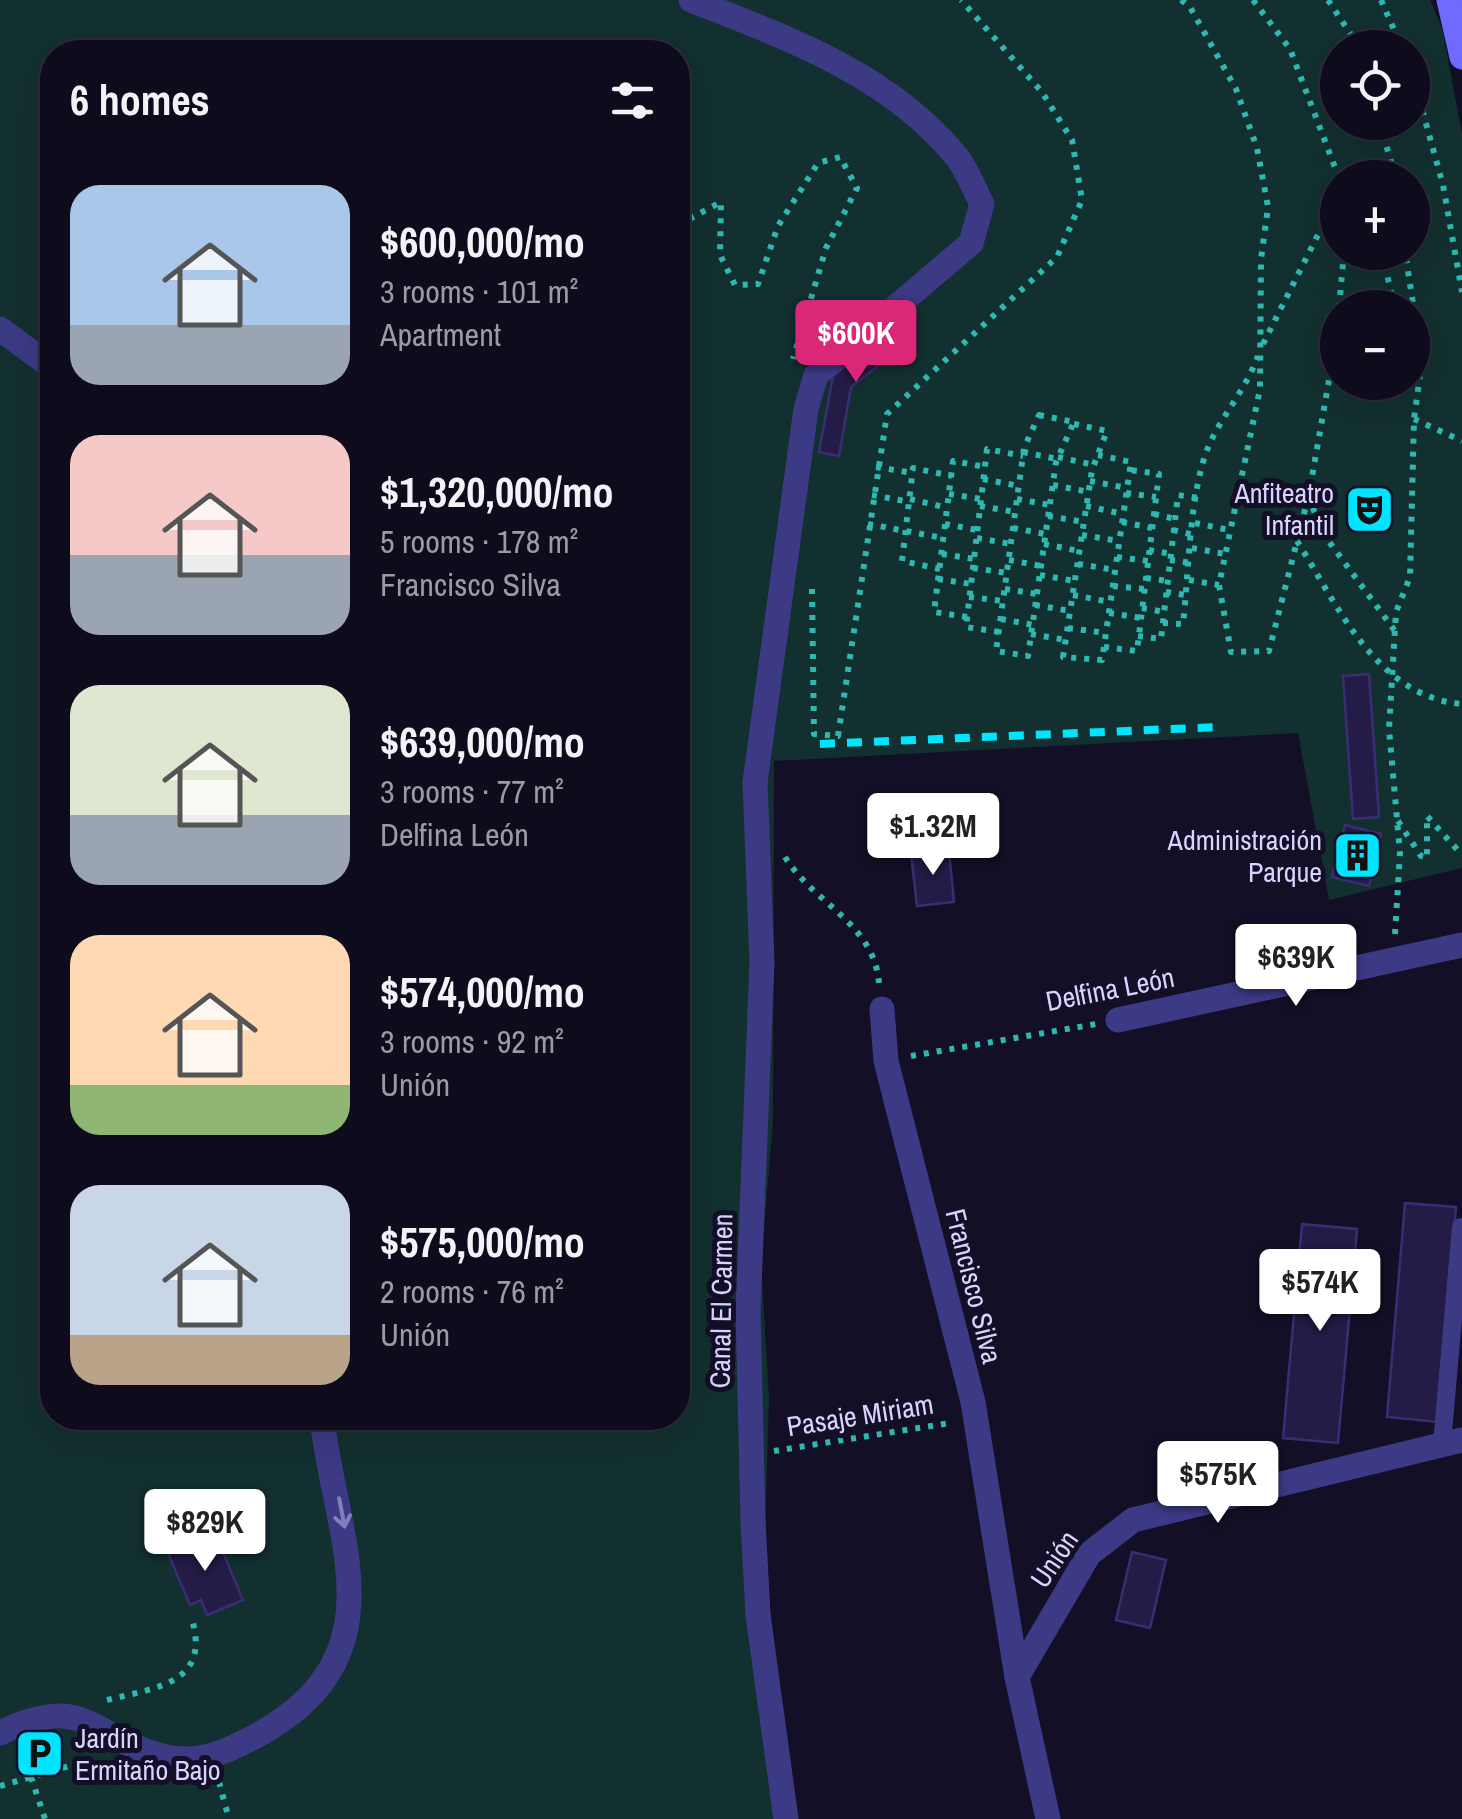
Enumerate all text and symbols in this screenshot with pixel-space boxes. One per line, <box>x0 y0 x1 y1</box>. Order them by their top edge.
map controls <box>1320 30 1430 400</box>
button: locate <box>1320 30 1430 140</box>
text: 6 homes <box>70 72 210 128</box>
icon: filters <box>605 73 660 128</box>
button: + <box>1320 160 1430 270</box>
text: $600,000/mo <box>380 214 585 270</box>
icon: home <box>150 225 270 345</box>
text: 3 rooms · 101 m² <box>380 270 578 313</box>
button: − <box>1320 290 1430 400</box>
pin: $600K <box>786 300 926 385</box>
text: $600K <box>817 311 895 354</box>
text: Apartment <box>380 313 501 356</box>
text: $1,320,000/mo <box>380 464 614 520</box>
place label: Anfiteatro Infantil <box>1233 474 1334 544</box>
icon: home <box>150 475 270 595</box>
theatre icon: Anfiteatro Infantil <box>1343 483 1395 535</box>
text: 5 rooms · 178 m² <box>380 520 578 563</box>
text: Francisco Silva <box>380 563 561 606</box>
text: $639,000/mo <box>380 714 585 770</box>
icon: home <box>150 725 270 845</box>
text: 3 rooms · 77 m² <box>380 770 564 813</box>
pin: $1.32M <box>852 793 1014 878</box>
text: $1.32M <box>889 804 977 847</box>
text: Delfina León <box>380 813 529 856</box>
place label: Administración Parque <box>1167 821 1322 891</box>
building icon: Administración Parque <box>1331 830 1383 882</box>
pin: $639K <box>1226 924 1366 1009</box>
text: $639K <box>1257 935 1335 978</box>
street label: Delfina León <box>1042 958 1178 1020</box>
text: $574,000/mo <box>380 964 585 1020</box>
icon: home <box>150 975 270 1095</box>
text: 3 rooms · 92 m² <box>380 1020 564 1063</box>
text: Unión <box>380 1063 450 1106</box>
street label: Francisco Silva <box>936 1205 1012 1368</box>
street label: Canal El Carmen <box>700 1213 742 1389</box>
text: $575,000/mo <box>380 1214 585 1270</box>
icon: home <box>150 1225 270 1345</box>
pin: $574K <box>1250 1249 1390 1334</box>
text: $574K <box>1281 1260 1359 1303</box>
text: 2 rooms · 76 m² <box>380 1270 564 1313</box>
text: Unión <box>380 1313 450 1356</box>
street label: Pasaje Miriam <box>784 1385 936 1445</box>
pin: $575K <box>1148 1441 1288 1526</box>
text: $575K <box>1179 1452 1257 1495</box>
pin: $829K <box>135 1489 275 1574</box>
one-way arrow <box>333 1496 352 1528</box>
text: $829K <box>166 1500 244 1543</box>
street label: Unión <box>1021 1523 1087 1595</box>
place label: Jardín Ermitaño Bajo <box>75 1719 221 1789</box>
parking icon: Jardín Ermitaño Bajo <box>14 1728 66 1780</box>

